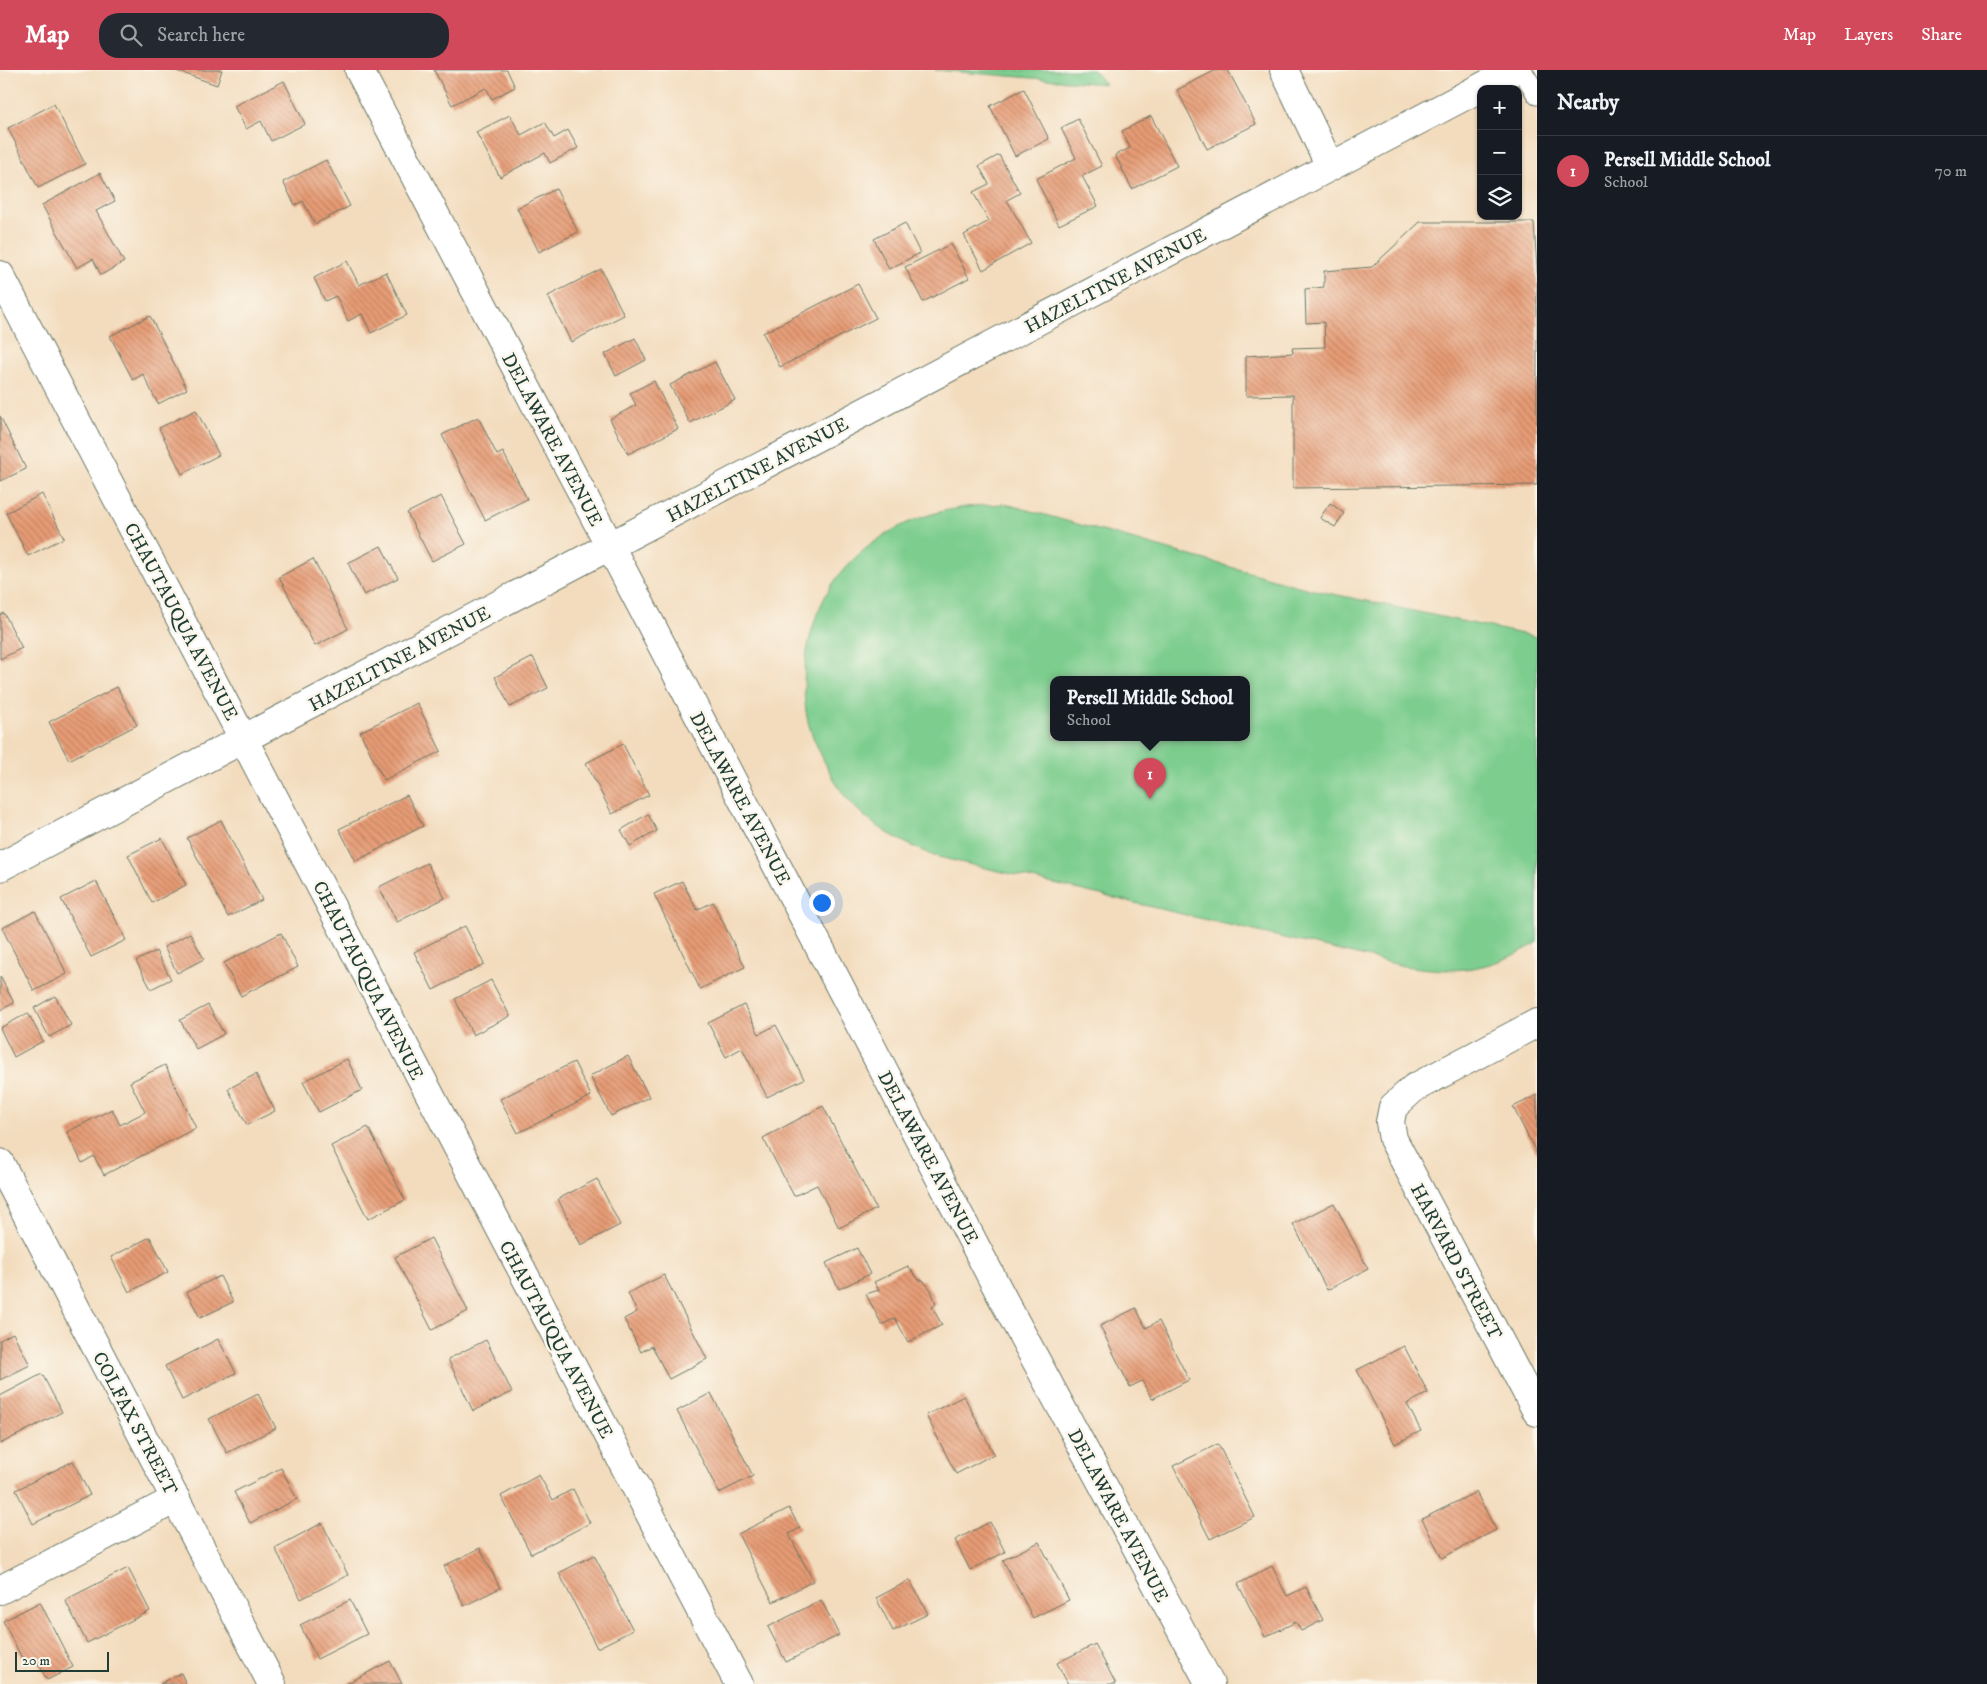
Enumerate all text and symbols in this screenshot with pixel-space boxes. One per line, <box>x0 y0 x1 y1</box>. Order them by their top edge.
search box <box>99 13 449 58</box>
text: Map <box>25 20 69 50</box>
icon: search <box>117 21 145 49</box>
text: Search here <box>157 24 245 47</box>
text: Map <box>1783 24 1816 46</box>
text: Layers <box>1844 24 1893 46</box>
text: Share <box>1921 24 1962 46</box>
map controls <box>1477 85 1522 220</box>
button: + <box>1477 85 1522 130</box>
text: Nearby <box>1557 90 1619 116</box>
button: − <box>1477 130 1522 175</box>
text: Persell Middle School <box>1604 149 1770 172</box>
text: 1 <box>1570 161 1576 181</box>
text: 70 m <box>1935 161 1967 181</box>
text: School <box>1604 172 1648 192</box>
button: layers <box>1477 175 1522 220</box>
street label: HAZELTINE AVENUE <box>1021 224 1210 339</box>
street label: DELAWARE AVENUE <box>496 349 607 530</box>
street label: HAZELTINE AVENUE <box>663 413 852 528</box>
street label: CHAUTAUQUA AVENUE <box>119 519 243 724</box>
street label: HAZELTINE AVENUE <box>305 602 494 717</box>
popup <box>1050 676 1250 741</box>
text: Persell Middle School <box>1067 687 1233 710</box>
street label: DELAWARE AVENUE <box>684 708 795 889</box>
text: School <box>1067 710 1111 730</box>
pin: 1 <box>1134 758 1166 799</box>
street label: CHAUTAUQUA AVENUE <box>307 877 428 1084</box>
your location <box>809 890 835 916</box>
street label: DELAWARE AVENUE <box>872 1067 983 1248</box>
street label: HARVARD STREET <box>1405 1180 1507 1344</box>
street label: CHAUTAUQUA AVENUE <box>494 1237 618 1442</box>
street label: COLFAX STREET <box>87 1348 182 1500</box>
street label: DELAWARE AVENUE <box>1062 1425 1173 1606</box>
scale bar <box>15 1649 109 1672</box>
text: 20 m <box>22 1652 50 1670</box>

